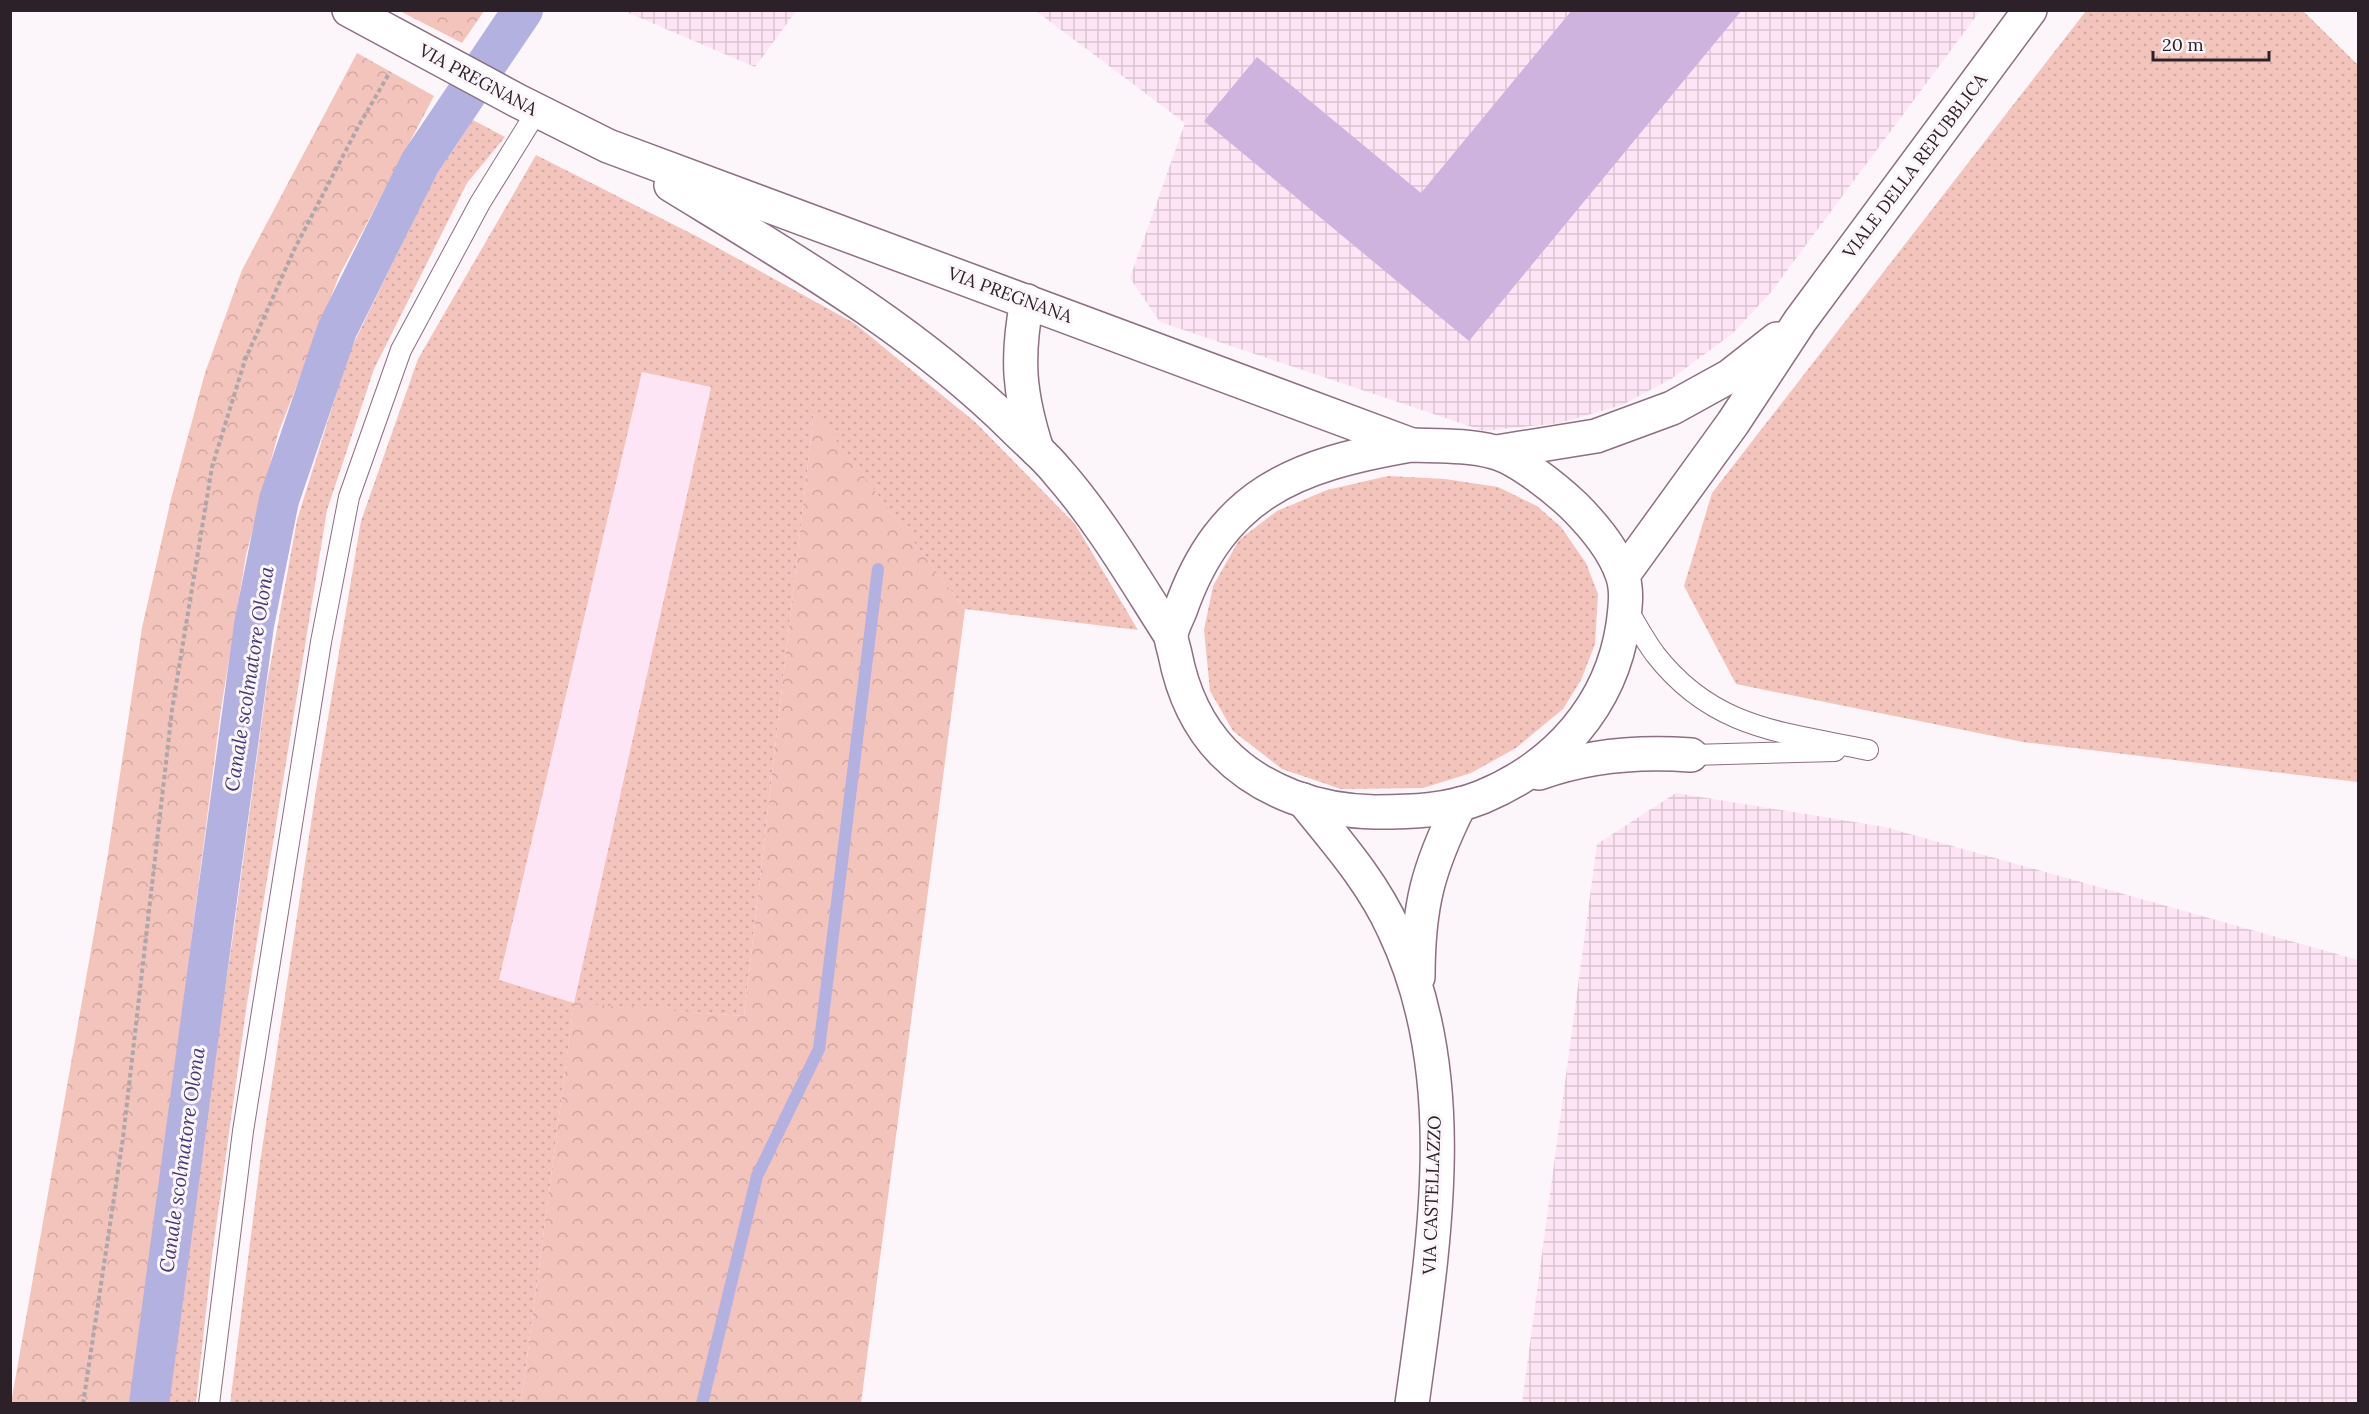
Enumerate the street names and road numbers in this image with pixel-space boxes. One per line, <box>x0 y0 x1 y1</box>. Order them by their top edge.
street label: VIA PREGNANA <box>414 38 542 121</box>
street label: VIALE DELLA REPUBBLICA <box>1837 68 1992 264</box>
street label: VIA PREGNANA <box>944 261 1076 328</box>
street label: VIA CASTELLAZZO <box>1417 1115 1446 1276</box>

